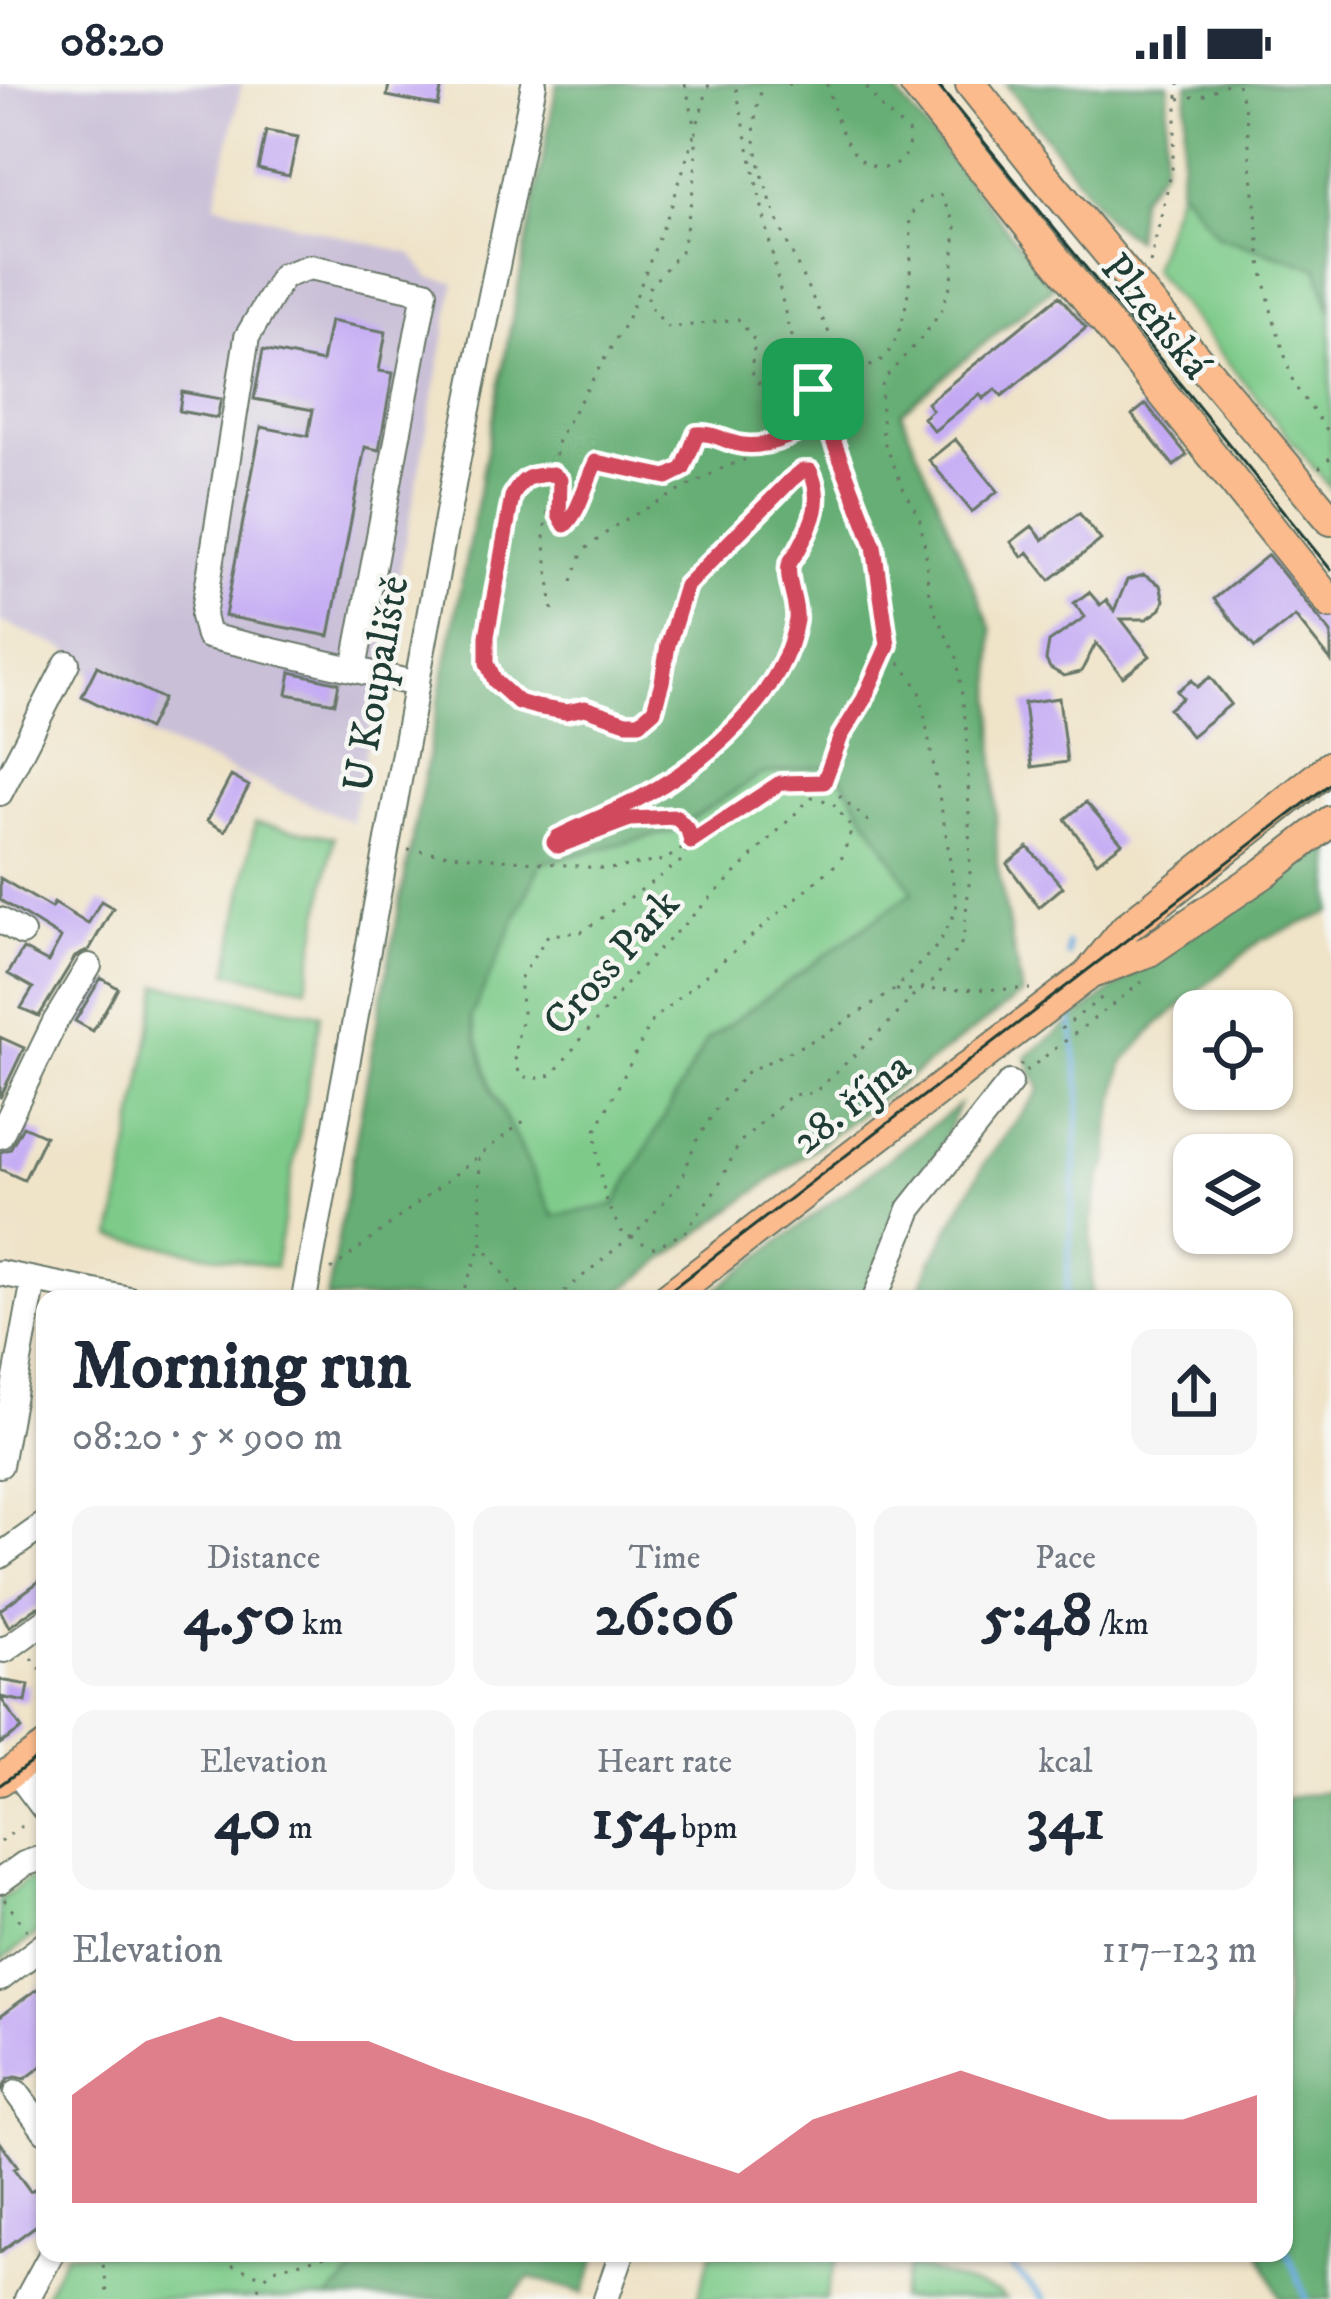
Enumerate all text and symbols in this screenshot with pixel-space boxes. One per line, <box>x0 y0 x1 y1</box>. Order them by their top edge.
text: 08:20 <box>60 14 165 70</box>
street label: Plzeňská <box>1089 243 1222 391</box>
pin <box>762 338 864 440</box>
icon: arrive <box>780 356 846 422</box>
street label: U Koupaliště <box>332 572 422 796</box>
street label: Cross Park <box>533 879 691 1047</box>
map controls <box>1173 990 1293 1254</box>
button: locate <box>1173 990 1293 1110</box>
street label: 28. října <box>782 1041 922 1167</box>
button: layers <box>1173 1134 1293 1254</box>
text: Morning run <box>72 1327 411 1409</box>
button: share <box>1131 1329 1257 1455</box>
text: 08:20 · 5 × 900 m <box>72 1413 343 1462</box>
text: Distance <box>207 1538 320 1579</box>
text: Time <box>629 1538 700 1579</box>
text: Pace <box>1035 1538 1096 1579</box>
text: 4.50 <box>184 1579 295 1654</box>
text: 26:06 <box>595 1579 734 1654</box>
text: 5:48 <box>982 1579 1092 1654</box>
text: km <box>295 1604 343 1645</box>
text: /km <box>1092 1604 1149 1645</box>
text: Elevation <box>200 1742 327 1783</box>
text: Heart rate <box>597 1742 732 1783</box>
text: kcal <box>1038 1742 1093 1783</box>
text: 40 <box>214 1783 281 1858</box>
text: 154 <box>591 1783 674 1858</box>
text: 341 <box>1026 1783 1105 1858</box>
text: m <box>281 1808 313 1849</box>
text: bpm <box>674 1808 738 1849</box>
text: Elevation <box>72 1926 223 1975</box>
text: 117–123 m <box>1102 1926 1257 1975</box>

